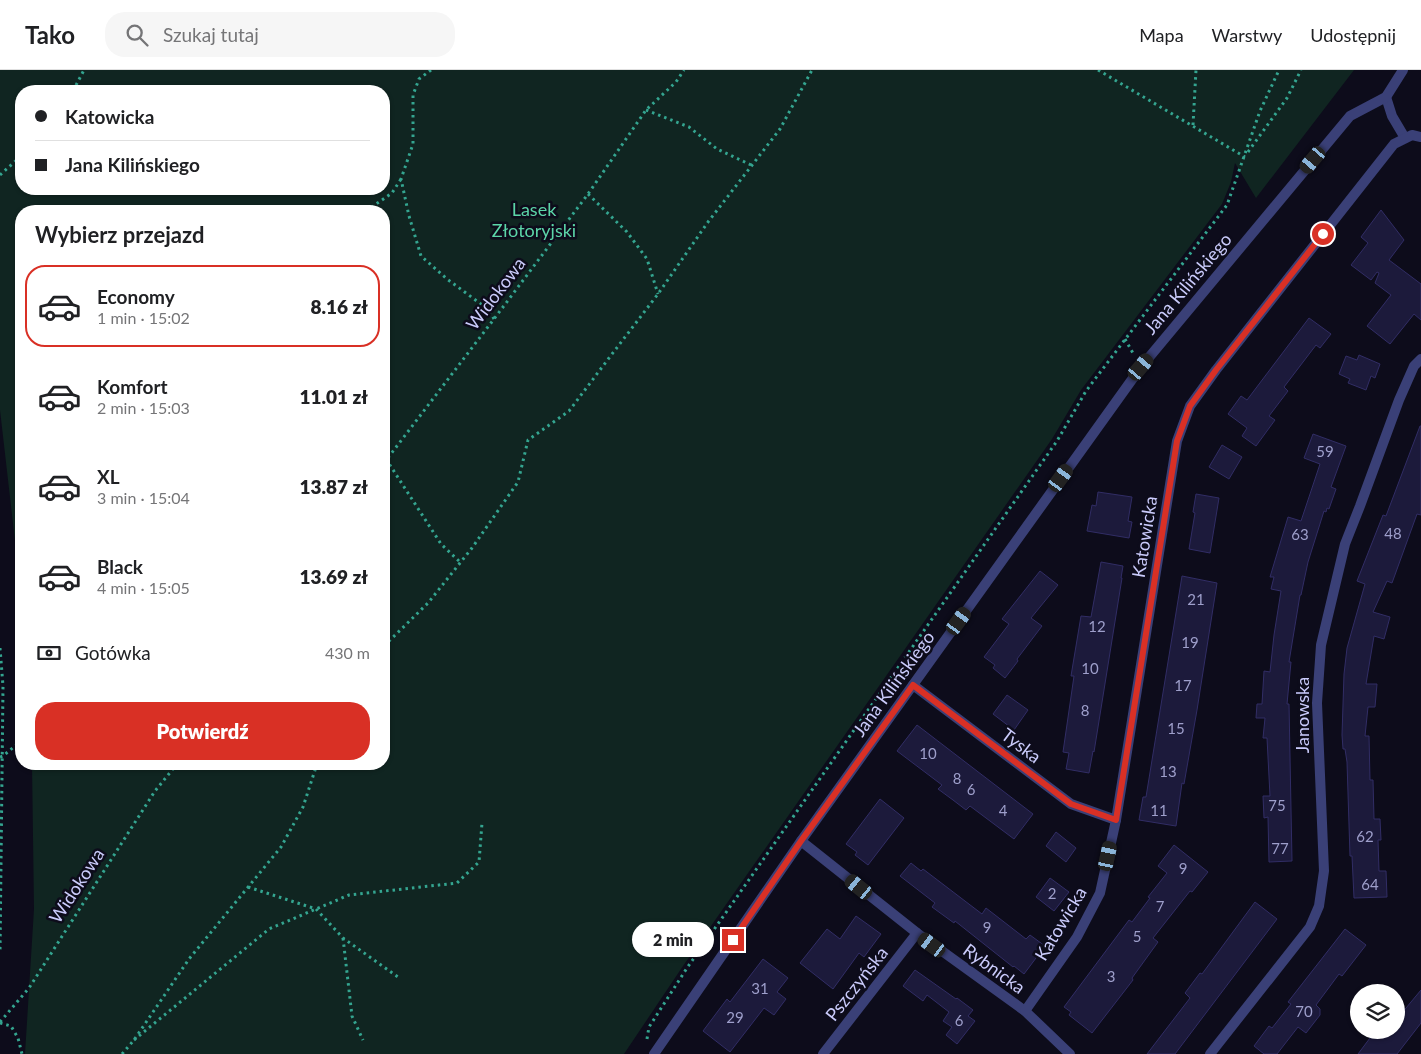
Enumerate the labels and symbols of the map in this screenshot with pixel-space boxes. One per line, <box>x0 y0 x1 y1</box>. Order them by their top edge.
car <box>1297 144 1328 176</box>
park label: Lasek Złotoryjski <box>492 198 576 241</box>
route start <box>1312 223 1334 245</box>
street label: Jana Kilińskiego <box>1139 228 1236 338</box>
street label: Widokowa <box>461 253 530 334</box>
car <box>1125 351 1156 383</box>
house number: 59 <box>1316 442 1334 460</box>
car <box>1046 461 1075 495</box>
street label: Katowicka <box>1127 494 1161 579</box>
house number: 48 <box>1384 524 1402 542</box>
house number: 63 <box>1291 525 1309 543</box>
house number: 21 <box>1187 590 1205 608</box>
car <box>944 604 973 638</box>
house number: 12 <box>1088 617 1106 635</box>
street label: Jana Kilińskiego <box>848 626 939 740</box>
house number: 19 <box>1181 633 1199 651</box>
house number: 10 <box>1081 659 1099 677</box>
house number: 17 <box>1174 676 1192 694</box>
street label: Janowska <box>1291 677 1313 753</box>
house number: 8 <box>1081 701 1089 719</box>
house number: 15 <box>1167 719 1185 737</box>
street label: Tyska <box>997 723 1046 767</box>
house number: 10 <box>919 744 937 762</box>
house number: 13 <box>1159 762 1177 780</box>
house number: 8 <box>953 769 961 787</box>
house number: 6 <box>967 780 976 798</box>
house number: 75 <box>1268 796 1286 814</box>
house number: 4 <box>999 801 1008 819</box>
house number: 11 <box>1150 801 1168 819</box>
house number: 62 <box>1356 827 1374 845</box>
house number: 77 <box>1271 839 1289 857</box>
car <box>1097 840 1118 872</box>
street label: Widokowa <box>44 844 108 927</box>
house number: 9 <box>1179 859 1187 877</box>
car <box>842 872 875 902</box>
house number: 64 <box>1361 875 1379 893</box>
street label: Katowicka <box>1030 883 1091 964</box>
house number: 2 <box>1048 884 1056 902</box>
house number: 7 <box>1156 897 1165 915</box>
house number: 9 <box>983 918 991 936</box>
callout: 2 min <box>633 922 716 958</box>
house number: 5 <box>1133 927 1141 945</box>
route end <box>722 929 744 951</box>
car <box>915 930 948 960</box>
street label: Rybnicka <box>959 938 1030 998</box>
street label: Pszczyńska <box>820 942 892 1025</box>
house number: 3 <box>1107 967 1115 985</box>
house number: 31 <box>751 979 769 997</box>
house number: 70 <box>1295 1002 1313 1020</box>
house number: 29 <box>726 1008 744 1026</box>
house number: 6 <box>955 1011 964 1029</box>

